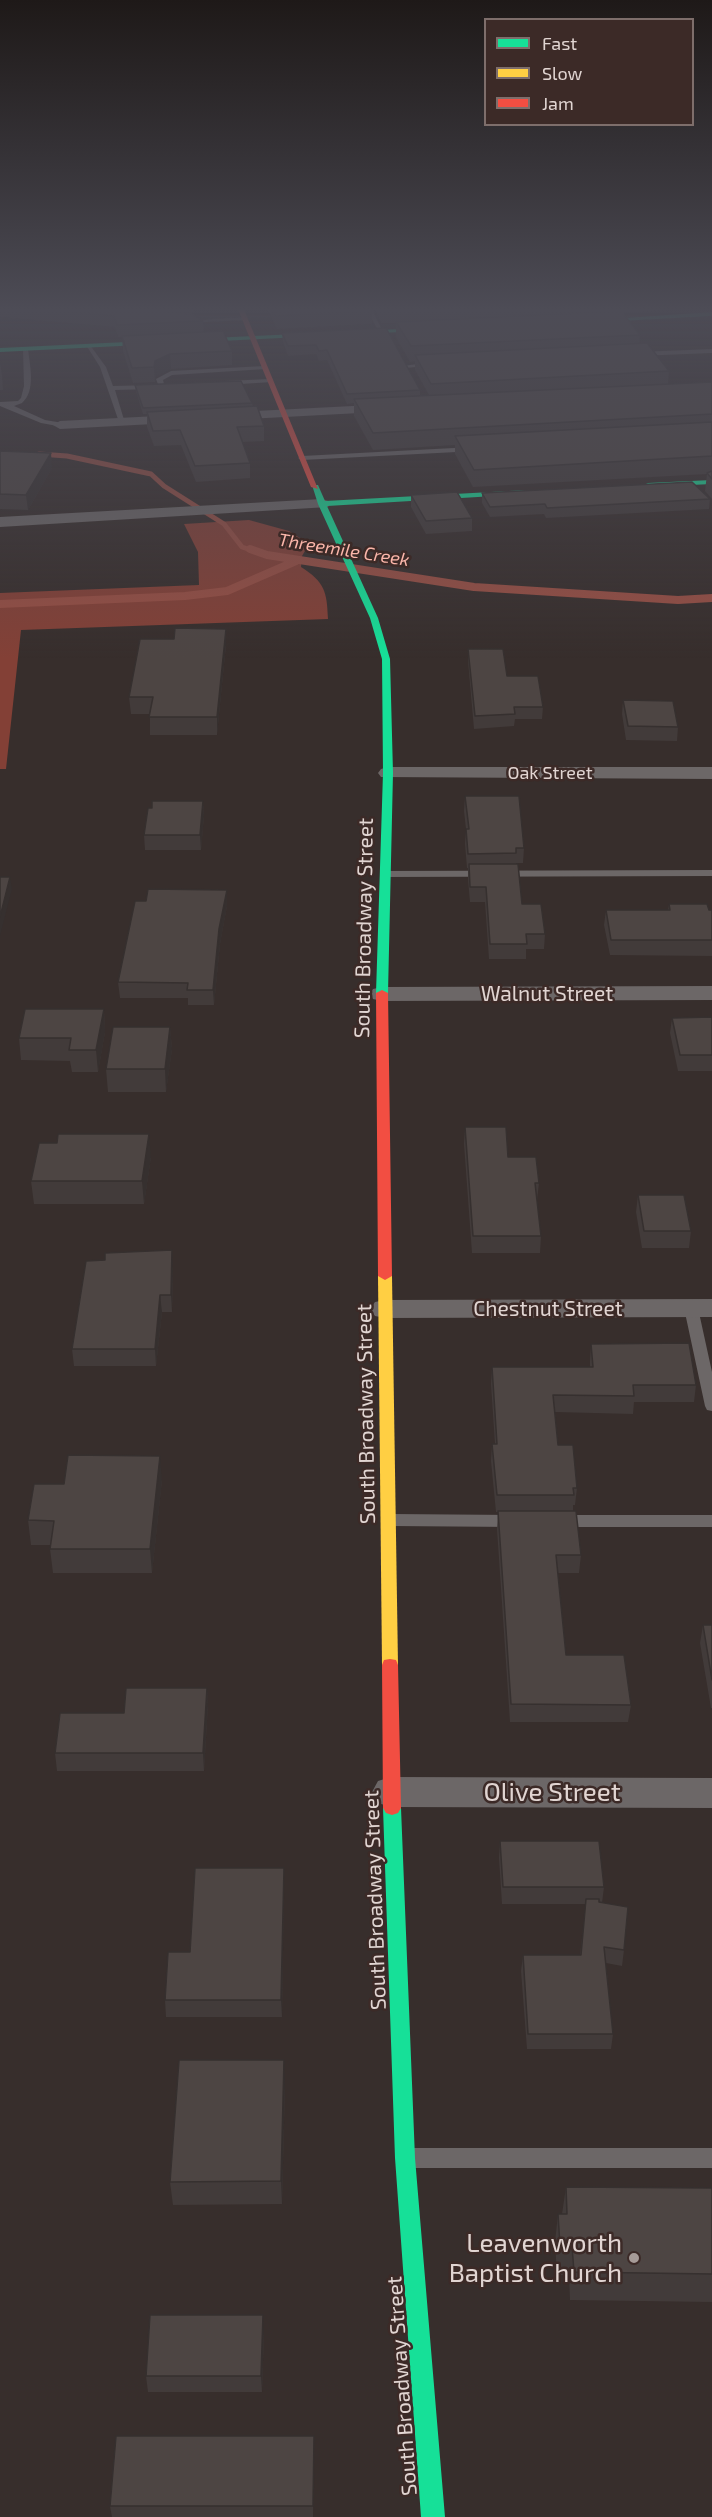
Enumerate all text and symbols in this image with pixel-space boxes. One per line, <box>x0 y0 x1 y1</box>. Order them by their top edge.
legend <box>484 18 694 126</box>
text: Fast <box>542 32 577 54</box>
text: Slow <box>542 62 582 84</box>
text: Jam <box>542 92 574 114</box>
water label: Threemile Creek <box>277 529 411 571</box>
street label: Oak Street <box>507 762 593 784</box>
street label: South Broadway Street <box>349 818 379 1038</box>
street label: Walnut Street <box>481 981 613 1007</box>
street label: Chestnut Street <box>473 1296 623 1322</box>
street label: South Broadway Street <box>351 1304 381 1524</box>
street label: Olive Street <box>483 1776 621 1808</box>
street label: South Broadway Street <box>359 1790 391 2010</box>
place label: Leavenworth Baptist Church <box>449 2227 622 2288</box>
marker: Leavenworth Baptist Church <box>627 2251 641 2265</box>
street label: South Broadway Street <box>382 2275 422 2497</box>

